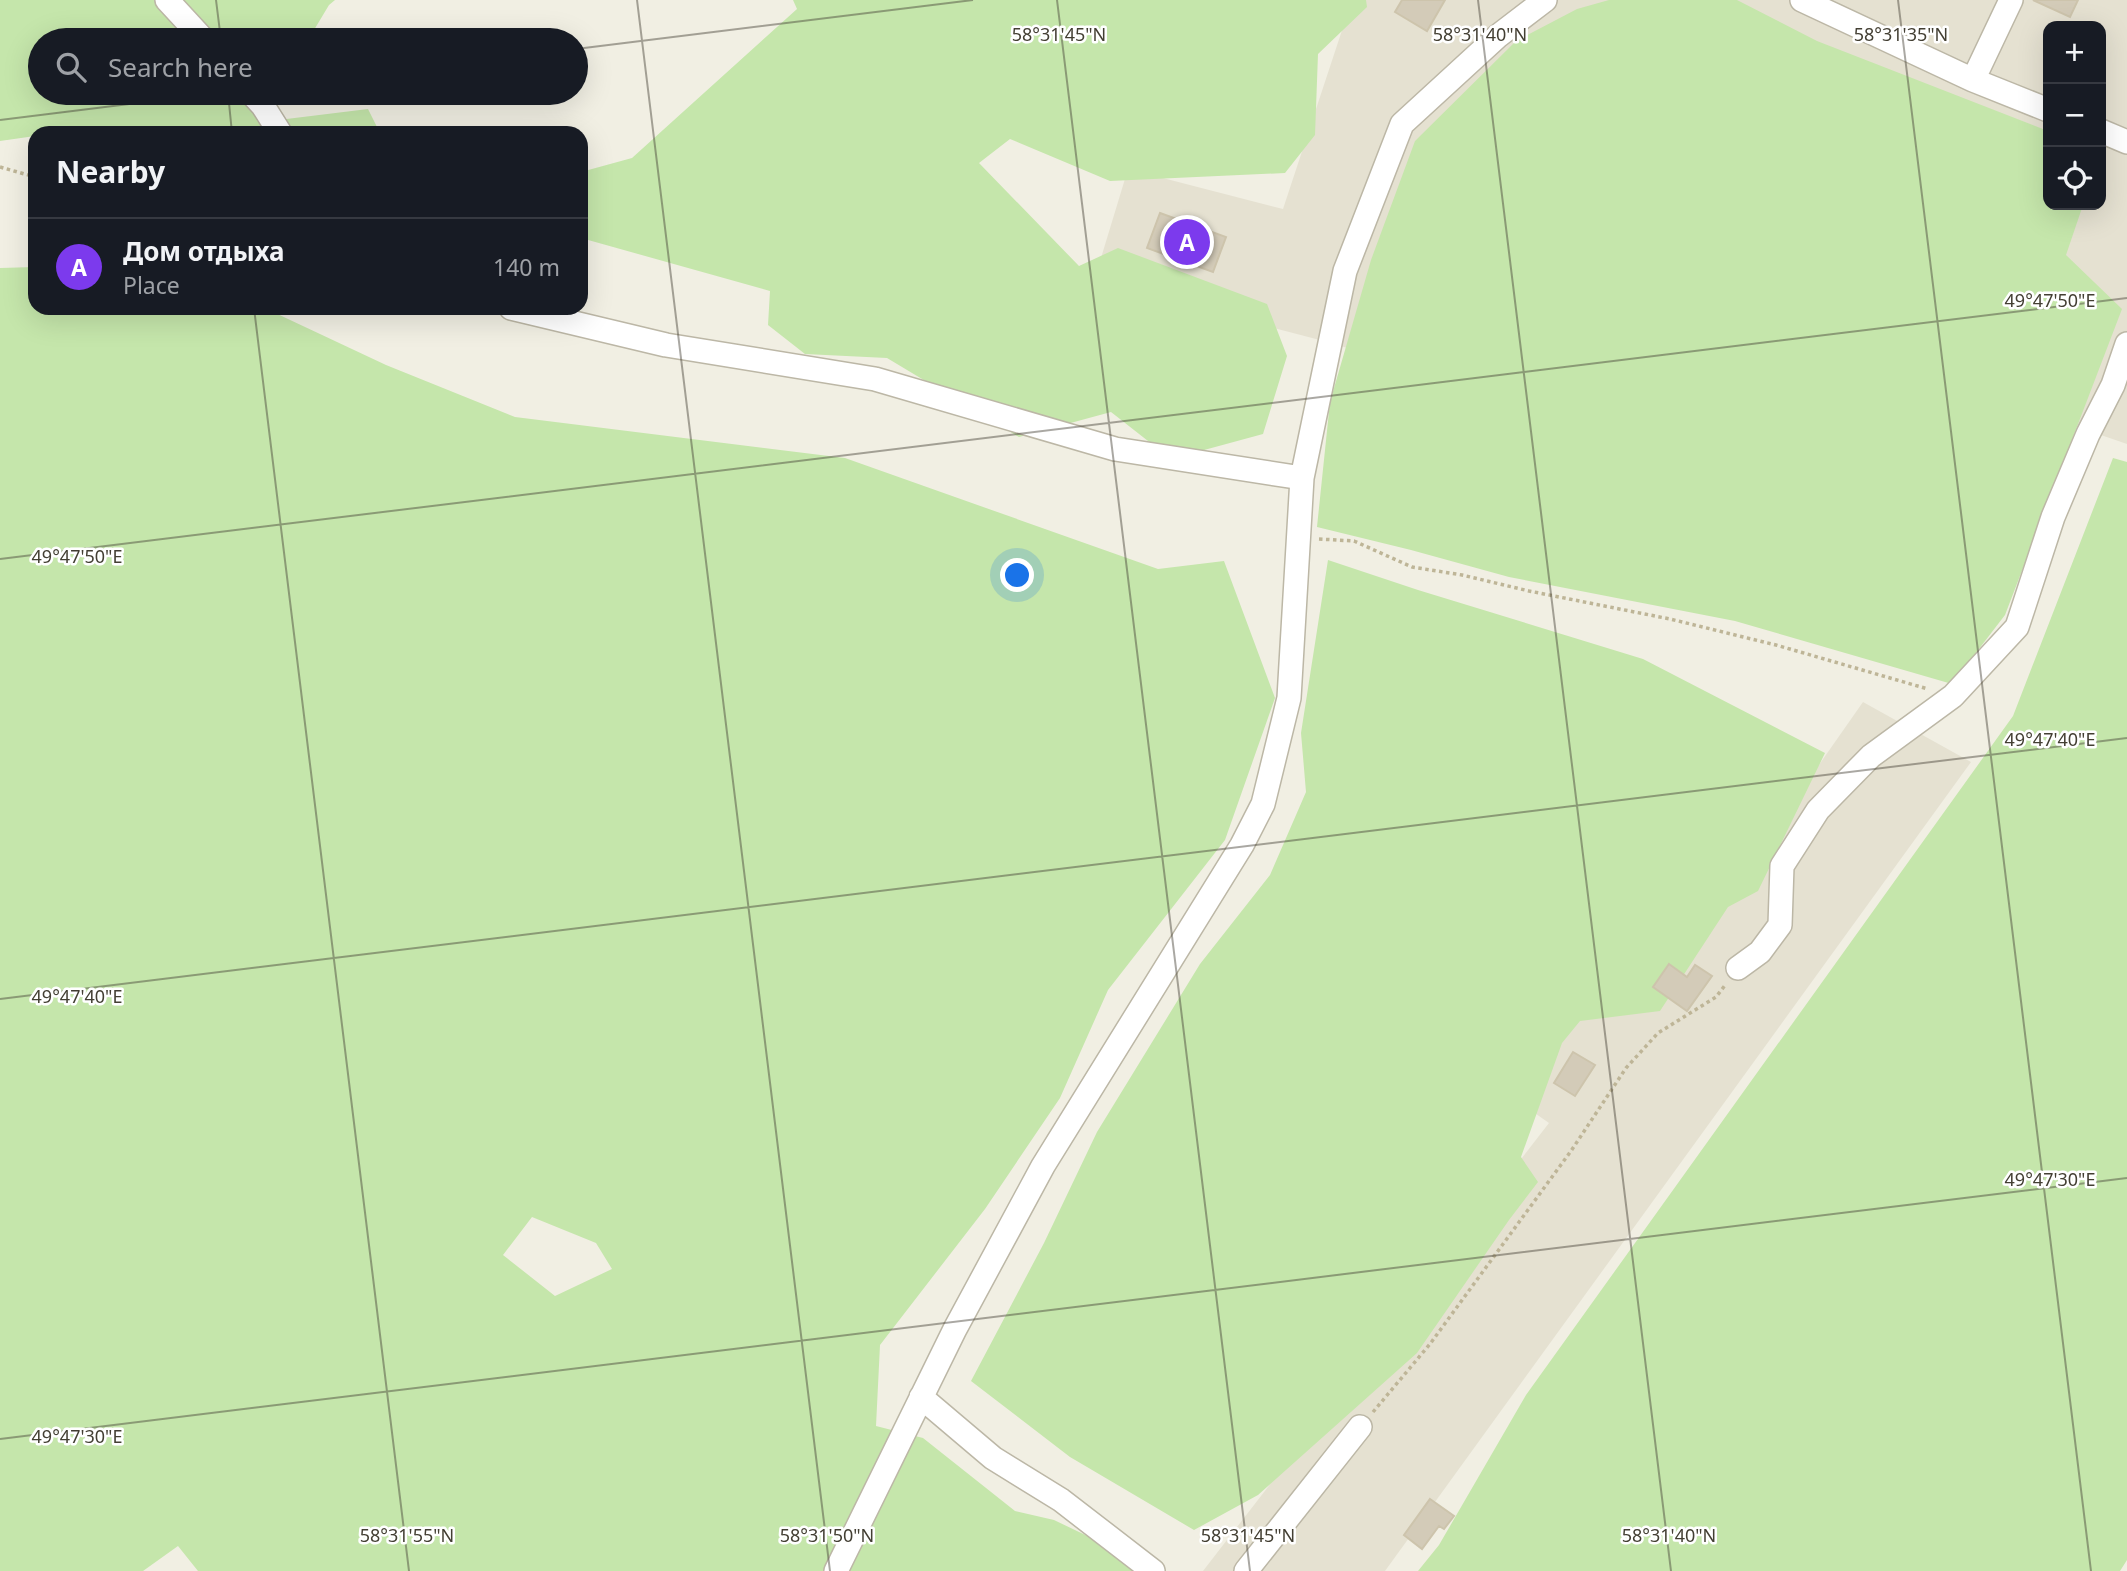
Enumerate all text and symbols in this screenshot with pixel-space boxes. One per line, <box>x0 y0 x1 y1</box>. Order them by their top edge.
map controls <box>2043 21 2106 210</box>
button: + <box>2043 21 2106 84</box>
text: 58°31'45"N <box>1012 22 1106 46</box>
text: 58°31'40"N <box>1433 22 1527 46</box>
text: 58°31'35"N <box>1854 22 1948 46</box>
search box <box>28 28 588 105</box>
icon: search <box>52 48 90 86</box>
text: Search here <box>108 49 253 85</box>
button: − <box>2043 84 2106 147</box>
button: locate <box>2043 147 2106 210</box>
text: Nearby <box>56 151 165 192</box>
pin: A <box>1164 216 1210 268</box>
text: Дом отдыха <box>123 233 285 269</box>
text: A <box>71 251 87 283</box>
text: 140 m <box>493 251 560 283</box>
text: Place <box>123 269 180 301</box>
text: 49°47'50"E <box>2005 288 2095 312</box>
text: 49°47'50"E <box>32 544 122 568</box>
your location <box>1000 558 1034 592</box>
text: 49°47'40"E <box>2005 727 2095 751</box>
text: 49°47'40"E <box>32 984 122 1008</box>
text: 49°47'30"E <box>2005 1167 2095 1191</box>
text: 49°47'30"E <box>32 1424 122 1448</box>
text: 58°31'55"N <box>360 1523 454 1547</box>
text: 58°31'50"N <box>780 1523 874 1547</box>
text: 58°31'45"N <box>1201 1523 1295 1547</box>
text: 58°31'40"N <box>1622 1523 1716 1547</box>

